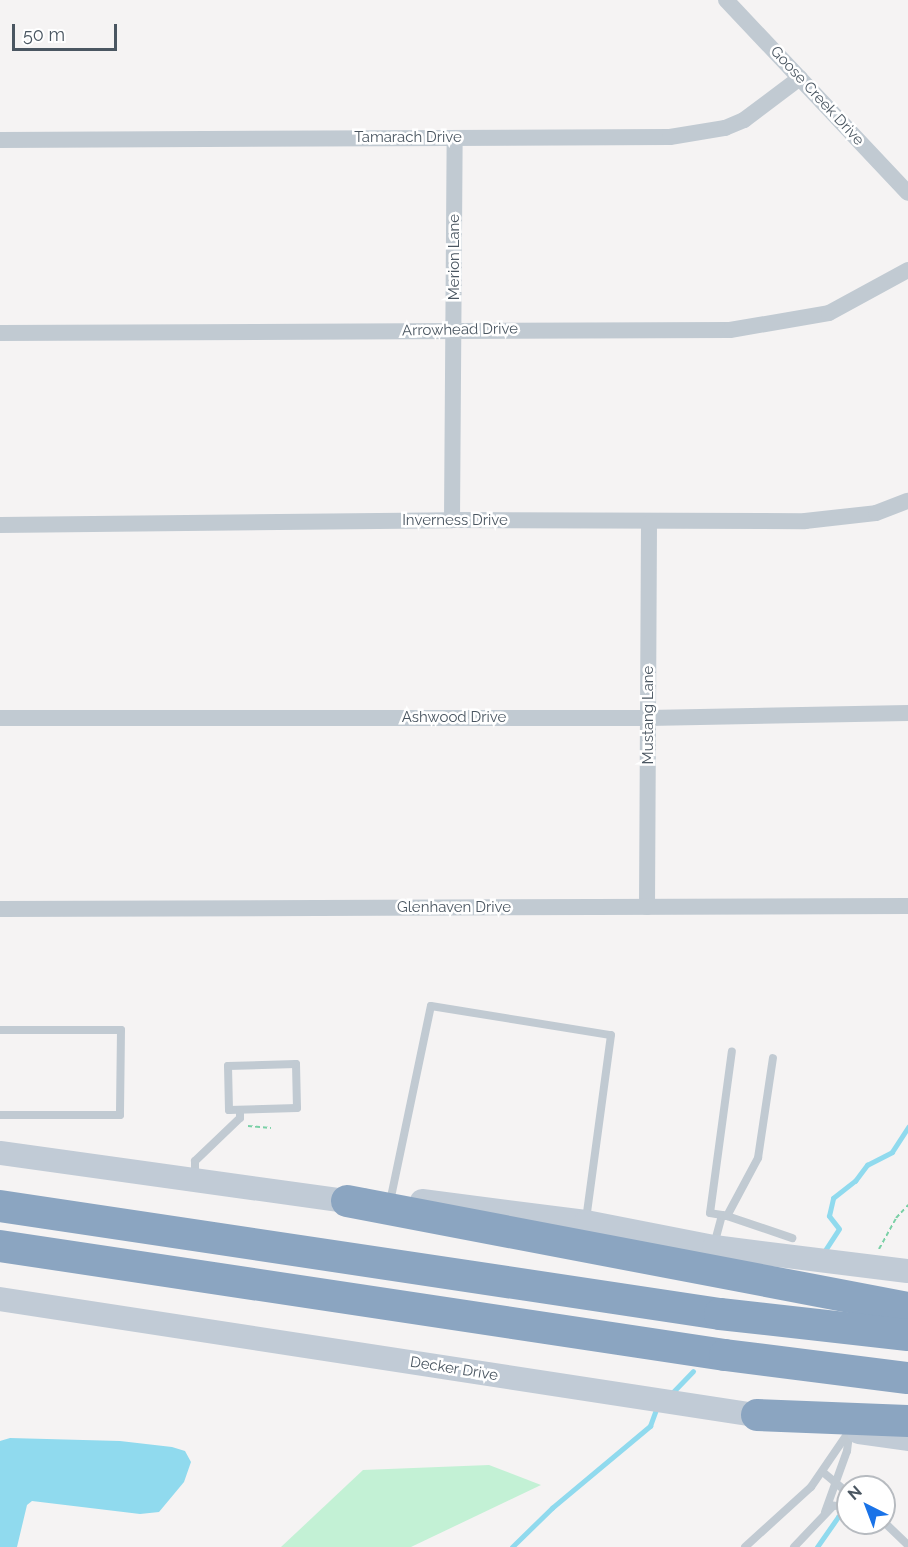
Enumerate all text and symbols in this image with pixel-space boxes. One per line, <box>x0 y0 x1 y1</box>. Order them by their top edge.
scale bar <box>15 12 120 50</box>
text: 50 m <box>23 24 65 45</box>
street label: Goose Creek Drive <box>766 43 868 149</box>
street label: Tamarach Drive <box>354 129 462 147</box>
street label: Merion Lane <box>446 214 464 300</box>
street label: Arrowhead Drive <box>402 320 518 340</box>
street label: Inverness Drive <box>402 512 508 530</box>
street label: Mustang Lane <box>640 666 658 764</box>
street label: Ashwood Drive <box>402 709 506 727</box>
street label: Glenhaven Drive <box>397 899 511 917</box>
street label: Decker Drive <box>409 1353 499 1385</box>
north arrow <box>836 1475 896 1535</box>
text: N <box>844 1482 866 1504</box>

